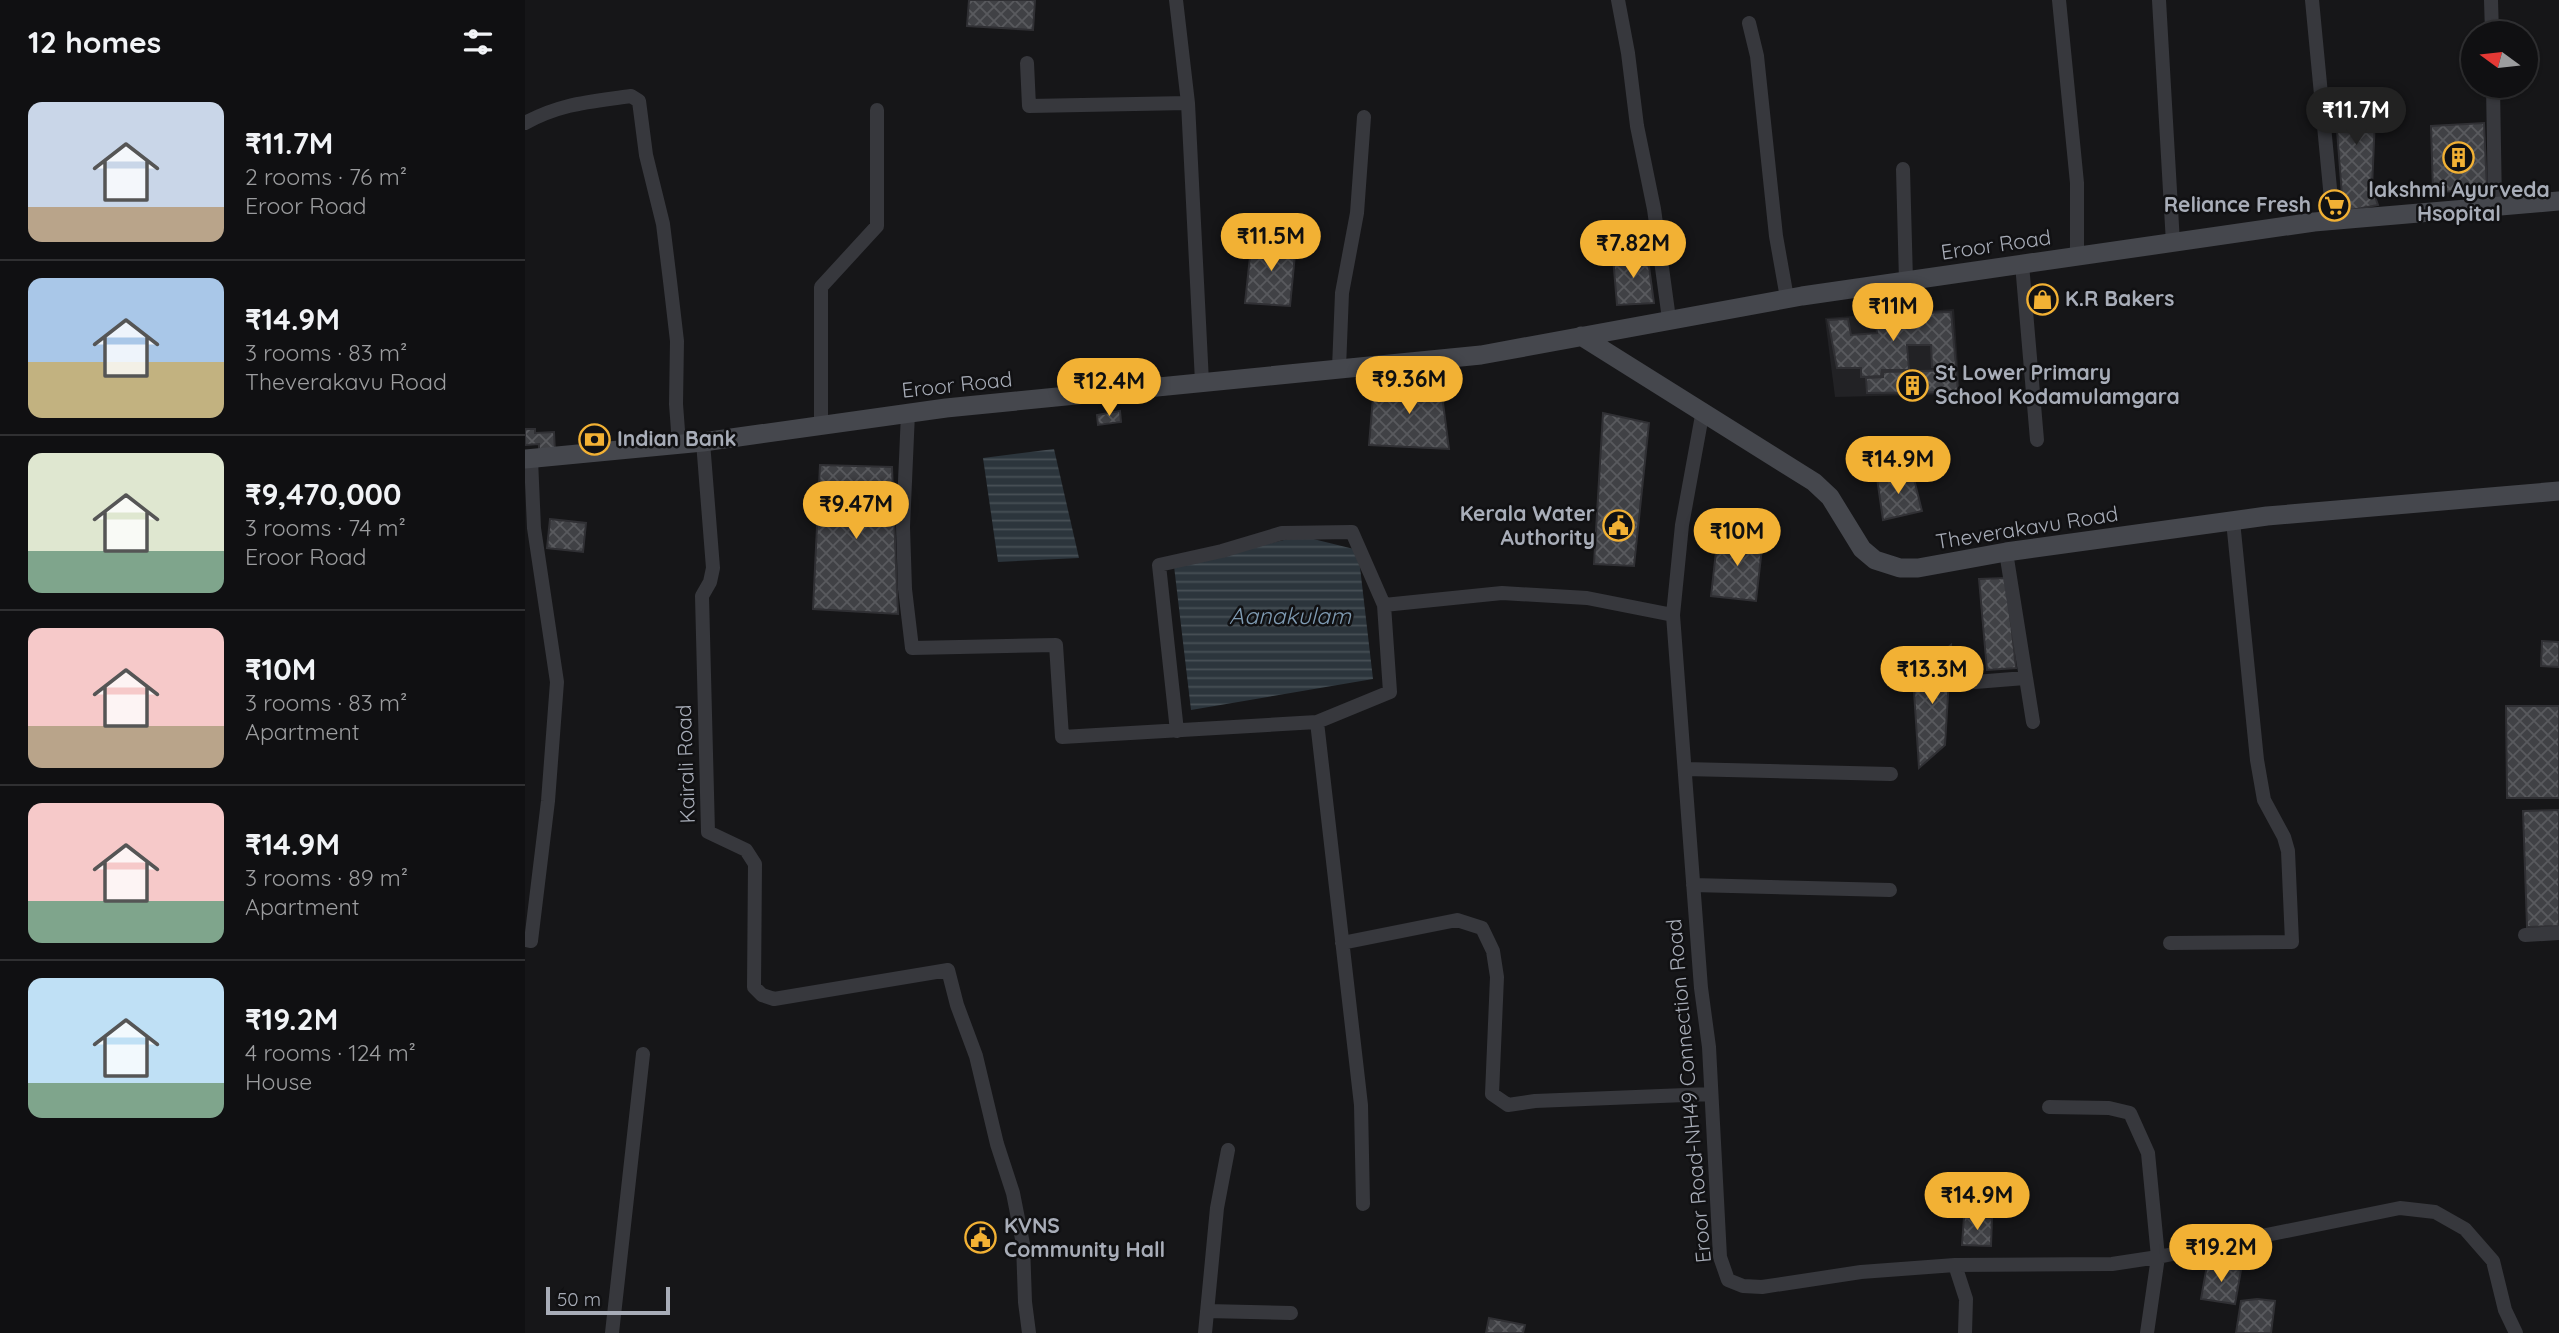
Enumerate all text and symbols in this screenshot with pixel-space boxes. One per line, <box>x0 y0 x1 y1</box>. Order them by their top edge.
north arrow <box>2461 21 2537 98</box>
map controls <box>2461 21 2538 98</box>
text: 12 homes <box>28 23 161 61</box>
icon: filters <box>459 23 497 61</box>
pin: ₹11.7M <box>2299 88 2413 147</box>
text: ₹11.7M <box>2322 95 2390 124</box>
text: ₹11.7M <box>245 124 333 162</box>
icon: home <box>84 130 168 214</box>
building icon: lakshmi Ayurveda Hsopital <box>2442 141 2476 175</box>
text: 2 rooms · 76 m² <box>245 162 407 191</box>
place label: lakshmi Ayurveda Hsopital <box>2368 176 2550 226</box>
supermarket icon: Reliance Fresh <box>2317 188 2351 222</box>
text: Eroor Road <box>245 191 366 220</box>
place label: Reliance Fresh <box>2164 191 2311 217</box>
pin: ₹11.5M <box>1214 214 1328 273</box>
pin: ₹7.82M <box>1576 220 1690 280</box>
text: ₹11.5M <box>1237 221 1305 250</box>
street label: Eroor Road <box>1939 223 2053 265</box>
text: ₹7.82M <box>1596 228 1670 257</box>
shop icon: K.R Bakers <box>2025 282 2059 316</box>
pin: ₹11M <box>1852 284 1934 343</box>
place label: K.R Bakers <box>2065 285 2174 311</box>
text: ₹11M <box>1868 291 1918 320</box>
text: ₹14.9M <box>245 300 340 338</box>
icon: home <box>84 306 168 390</box>
text: 3 rooms · 83 m² <box>245 338 407 367</box>
pin: ₹9.36M <box>1352 356 1466 416</box>
pin: ₹12.4M <box>1052 358 1166 418</box>
place label: St Lower Primary School Kodamulamgara <box>1935 359 2180 409</box>
text: ₹9.36M <box>1372 364 1446 393</box>
street label: Eroor Road <box>900 365 1013 403</box>
text: ₹12.4M <box>1073 366 1145 395</box>
text: Theverakavu Road <box>245 367 447 396</box>
building icon: St Lower Primary School Kodamulamgara <box>1895 368 1929 402</box>
bank icon: Indian Bank <box>577 422 611 456</box>
place label: Indian Bank <box>617 425 736 451</box>
pin: ₹14.9M <box>1841 436 1955 496</box>
text: ₹14.9M <box>1862 444 1934 473</box>
text: ₹9,470,000 <box>245 475 401 513</box>
icon: home <box>84 481 168 565</box>
pin: ₹9.47M <box>799 482 913 541</box>
text: ₹9.47M <box>819 489 893 518</box>
place label: Kerala Water Authority <box>1460 500 1595 550</box>
street label: Theverakavu Road <box>1934 500 2120 554</box>
pin: ₹10M <box>1696 508 1778 568</box>
public building icon: Kerala Water Authority <box>1601 509 1635 543</box>
text: 3 rooms · 74 m² <box>245 513 406 542</box>
text: ₹10M <box>1710 516 1764 545</box>
text: Eroor Road <box>245 542 366 571</box>
water label: Aanakulam <box>1229 601 1352 630</box>
pin: ₹13.3M <box>1875 646 1989 706</box>
text: ₹10M <box>245 650 316 688</box>
text: ₹13.3M <box>1897 654 1967 683</box>
icon: home <box>84 656 168 740</box>
text: 3 rooms · 83 m² <box>245 688 407 717</box>
street label: Kairali Road <box>670 704 700 824</box>
text: Apartment <box>245 717 359 746</box>
text: ₹14.9M <box>245 825 340 863</box>
icon: home <box>84 831 168 915</box>
text: 3 rooms · 89 m² <box>245 863 408 892</box>
text: Apartment <box>245 892 359 921</box>
street label: Eroor Road-NH49 Connection Road <box>1660 918 1716 1264</box>
text: ₹19.2M <box>245 1000 338 1038</box>
icon: home <box>84 1006 168 1090</box>
text: 4 rooms · 124 m² <box>245 1038 416 1067</box>
text: House <box>245 1067 312 1096</box>
pin: ₹14.9M <box>1920 1172 2034 1232</box>
text: ₹14.9M <box>1941 1180 2013 1209</box>
place label: KVNS Community Hall <box>1004 1212 1165 1262</box>
public building icon: KVNS Community Hall <box>964 1221 998 1255</box>
pin: ₹19.2M <box>2164 1224 2278 1284</box>
text: ₹19.2M <box>2185 1232 2257 1261</box>
scale bar <box>546 1284 670 1316</box>
text: 50 m <box>557 1287 601 1311</box>

